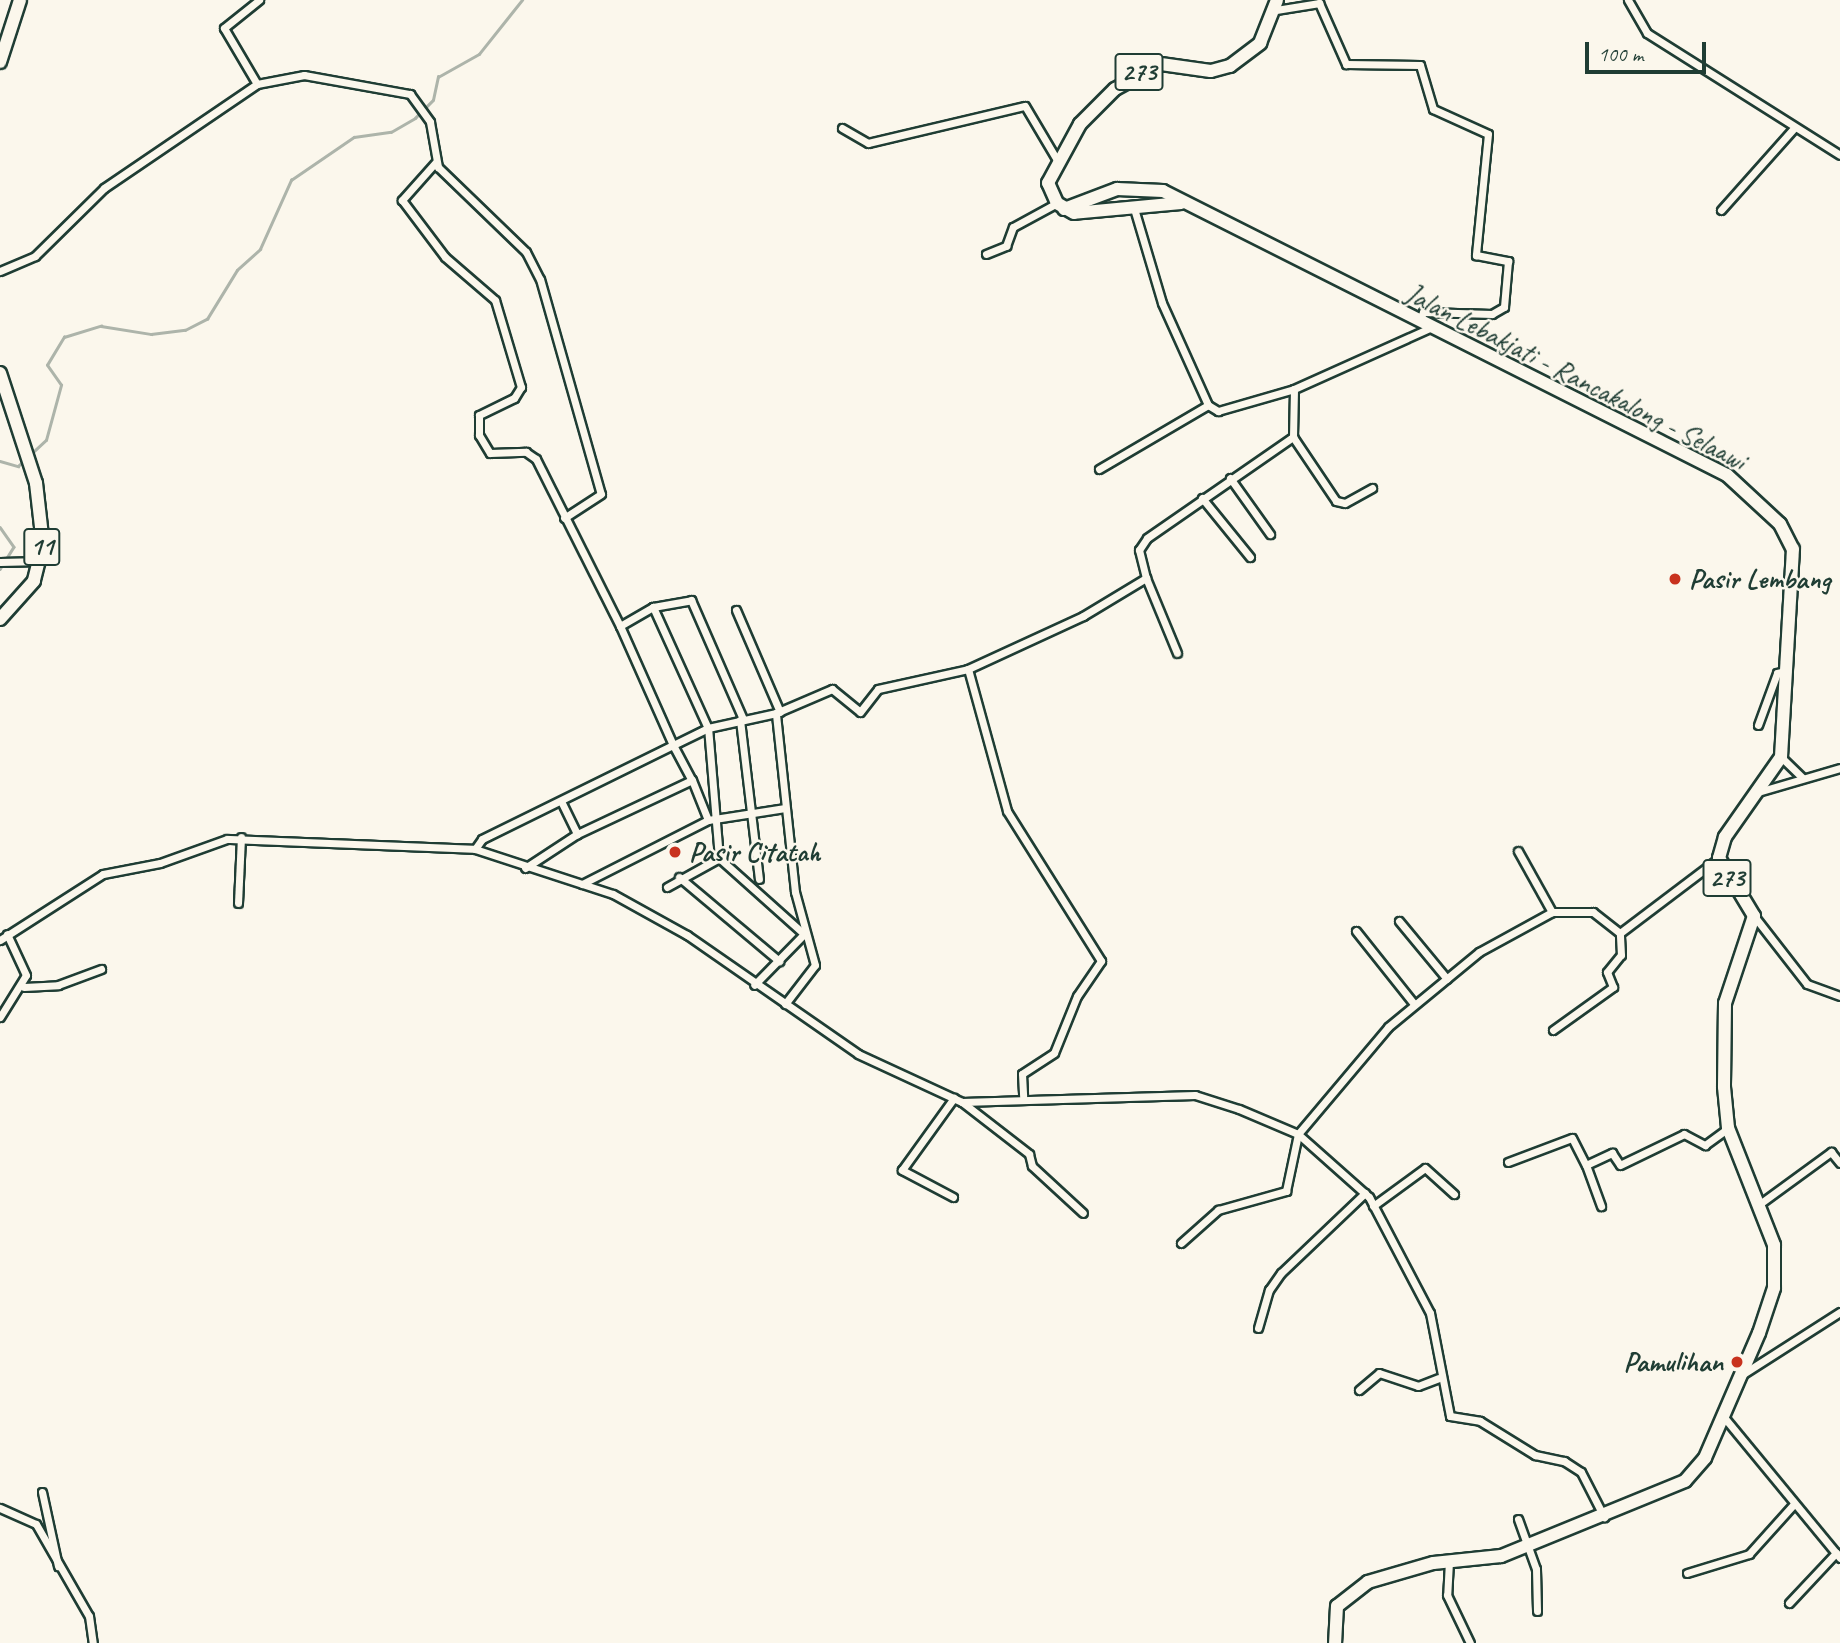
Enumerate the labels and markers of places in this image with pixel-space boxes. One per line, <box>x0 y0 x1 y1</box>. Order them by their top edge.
place label: Pasir Lembang <box>1689 562 1830 596</box>
marker: Pasir Lembang <box>1667 571 1683 587</box>
place label: Pasir Citatah <box>689 835 819 869</box>
marker: Pasir Citatah <box>667 844 683 860</box>
place label: Pamulihan <box>1623 1345 1723 1379</box>
marker: Pamulihan <box>1729 1354 1745 1370</box>

